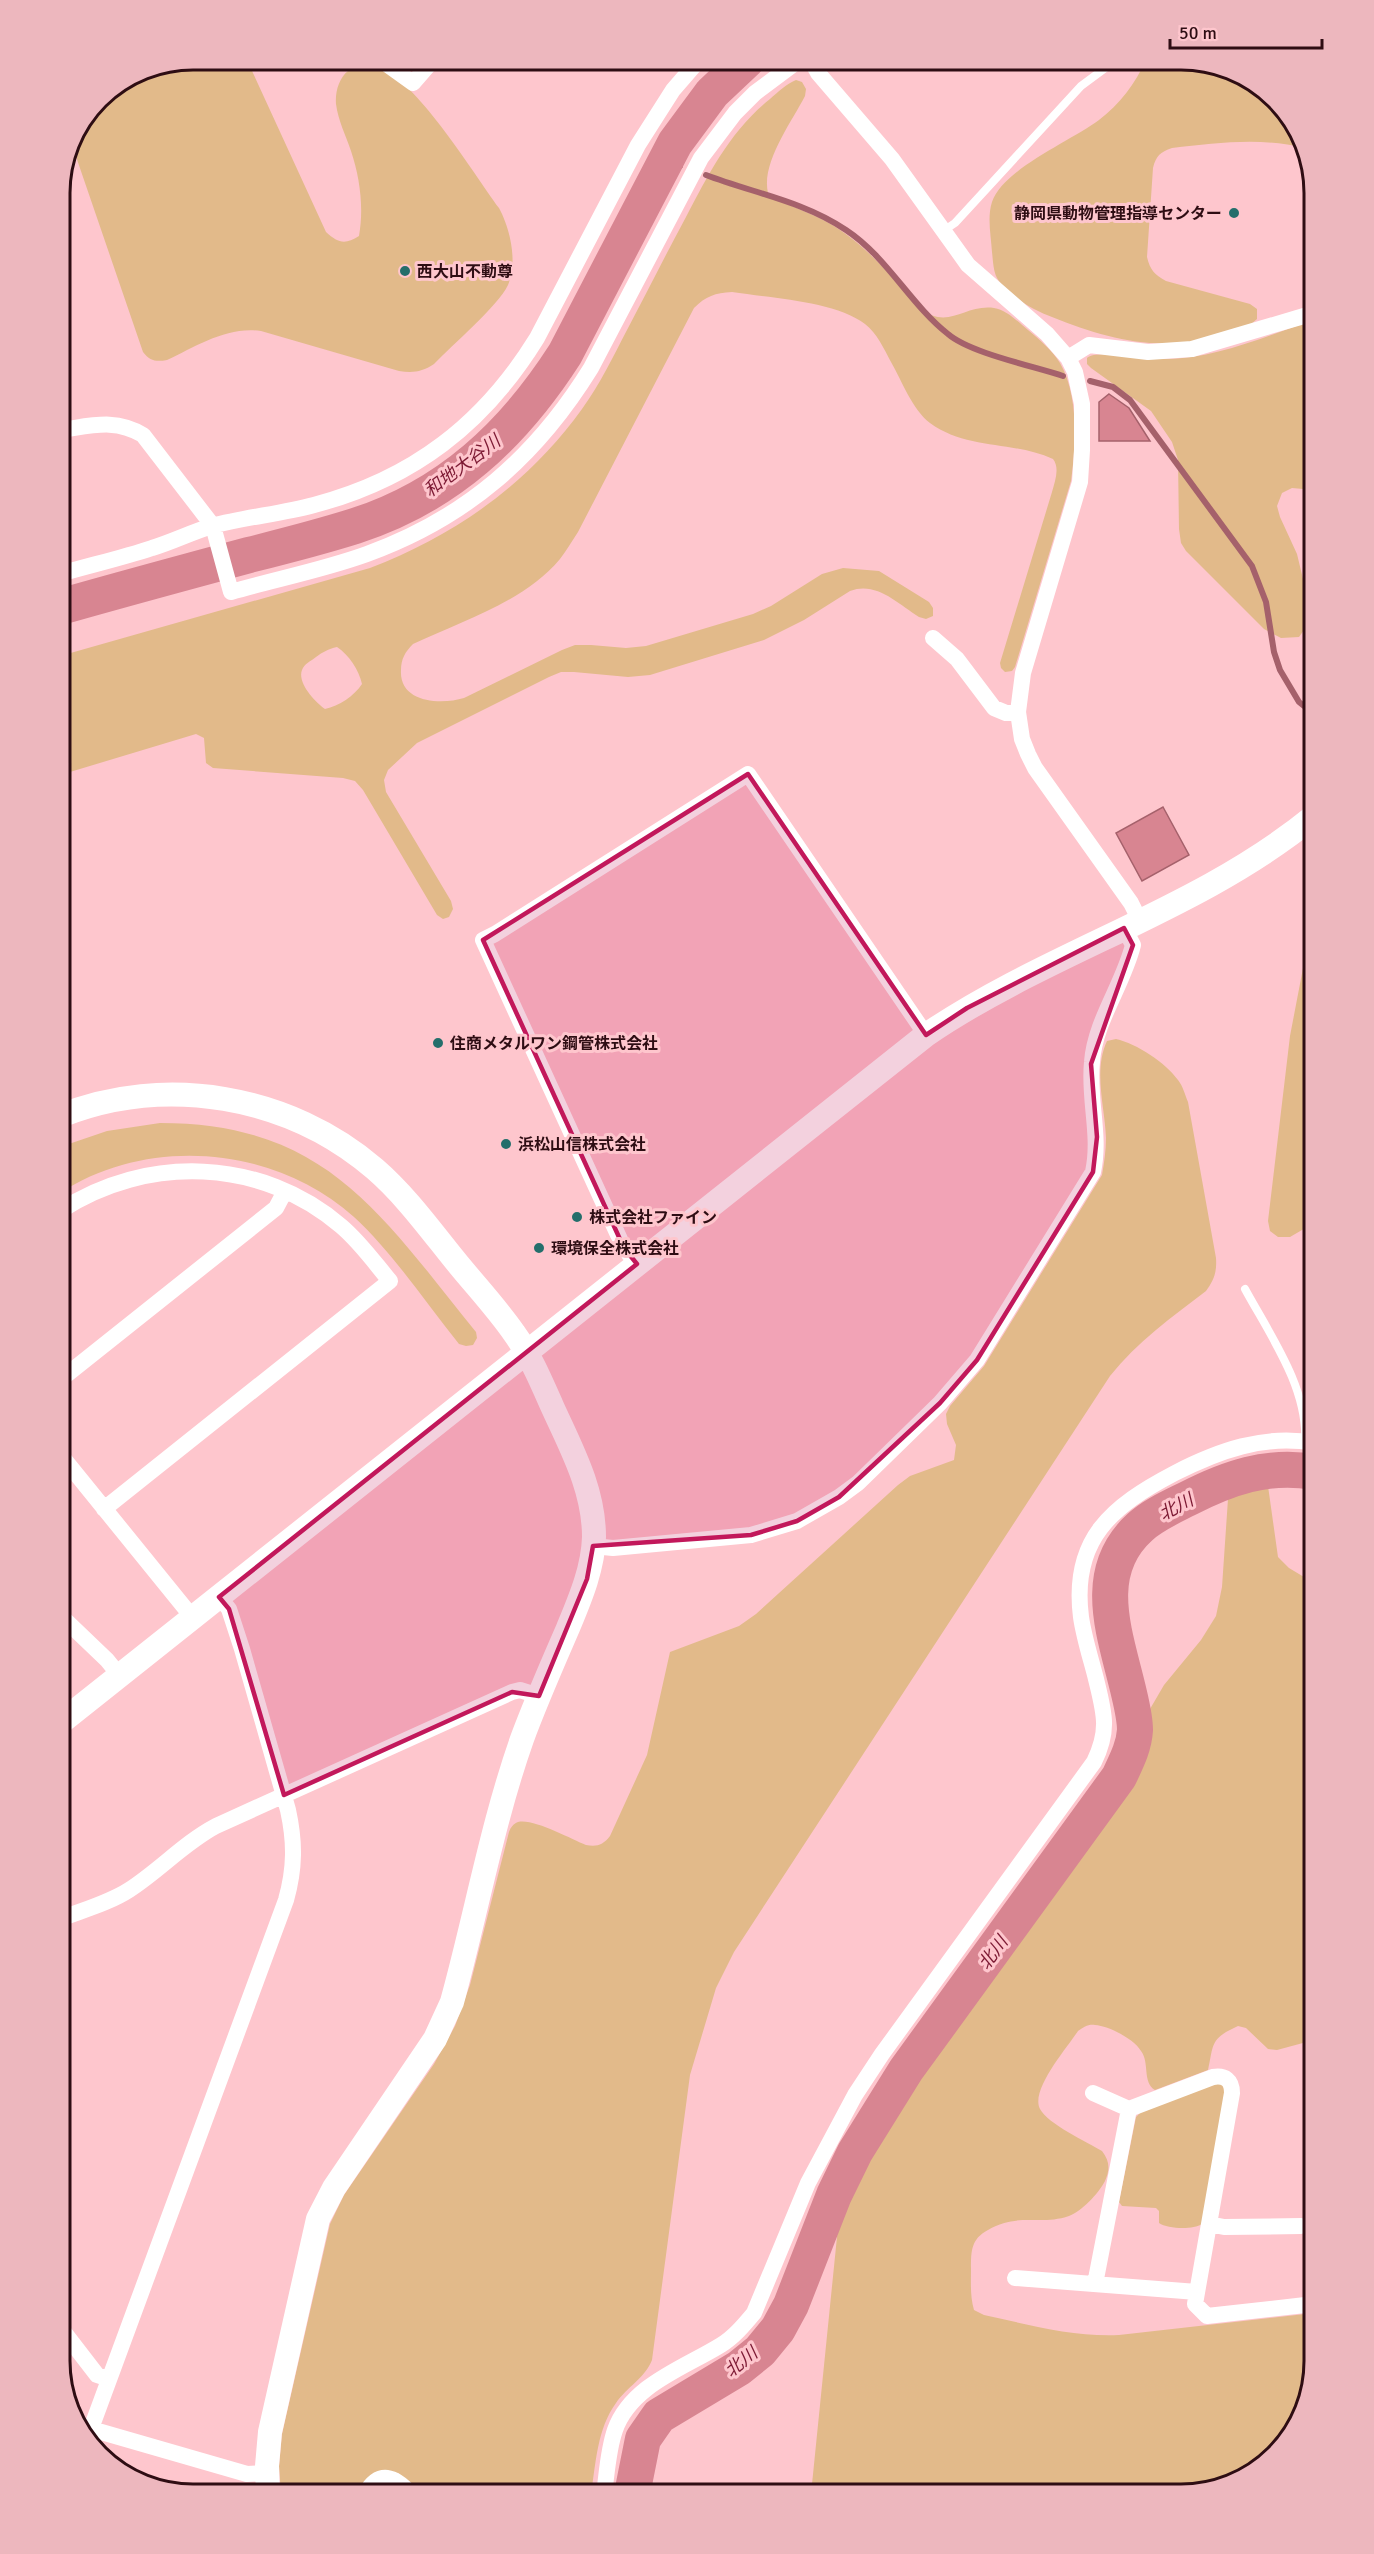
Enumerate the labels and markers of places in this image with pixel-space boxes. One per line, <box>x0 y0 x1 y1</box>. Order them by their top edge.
place label: 静岡県動物管理指導センター <box>1014 204 1222 224</box>
marker: 静岡県動物管理指導センター <box>1227 206 1241 220</box>
place label: 西大山不動尊 <box>417 262 513 282</box>
marker: 西大山不動尊 <box>398 264 412 278</box>
place label: 住商メタルワン鋼管株式会社 <box>449 1034 658 1054</box>
marker: 住商メタルワン鋼管株式会社 <box>431 1036 445 1050</box>
place label: 浜松山信株式会社 <box>518 1135 646 1155</box>
marker: 浜松山信株式会社 <box>499 1137 513 1151</box>
place label: 株式会社ファイン <box>589 1208 717 1228</box>
marker: 株式会社ファイン <box>570 1210 584 1224</box>
place label: 環境保全株式会社 <box>551 1239 679 1259</box>
marker: 環境保全株式会社 <box>532 1241 546 1255</box>

